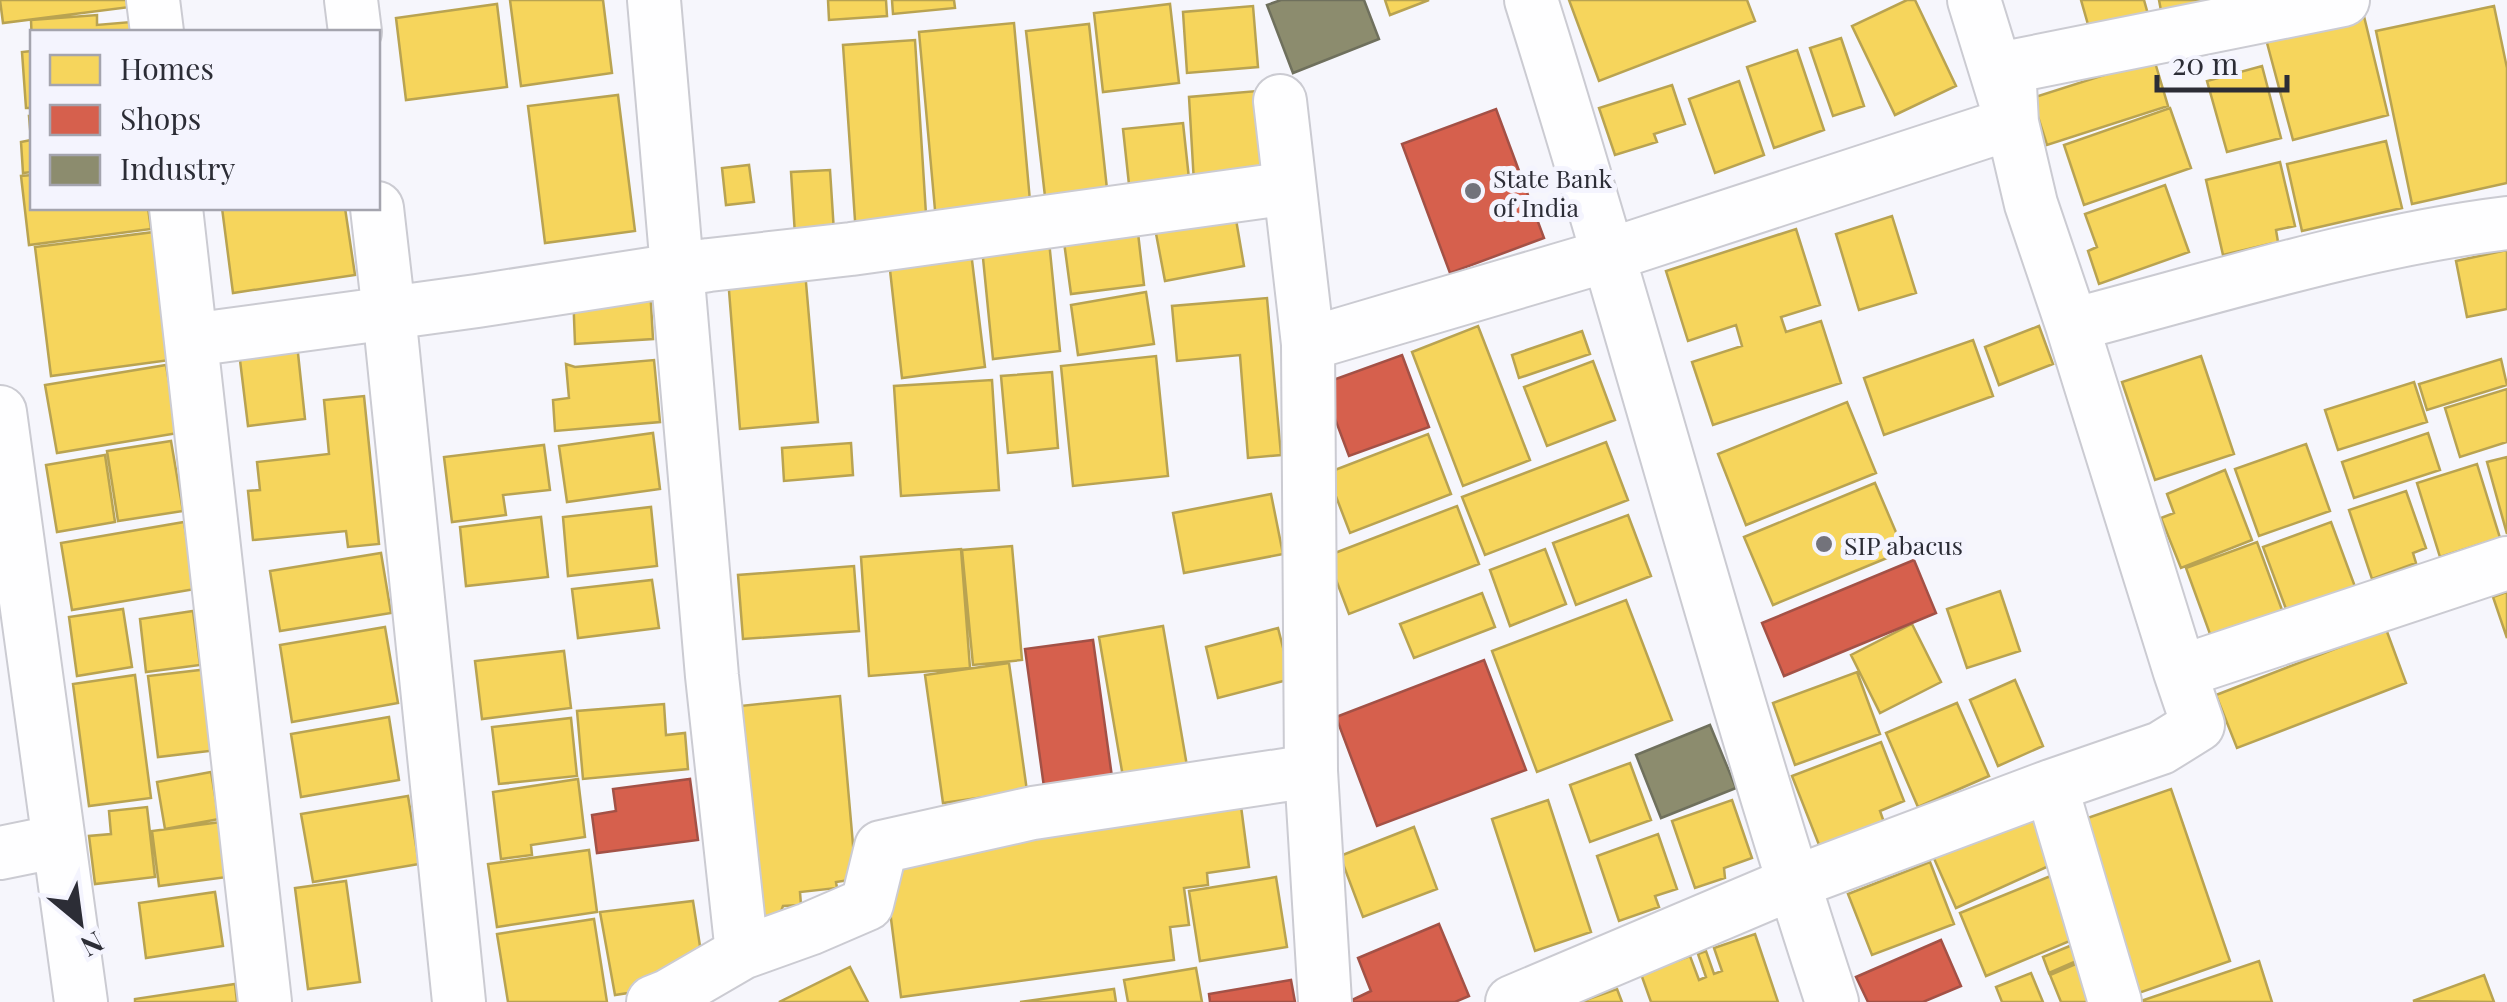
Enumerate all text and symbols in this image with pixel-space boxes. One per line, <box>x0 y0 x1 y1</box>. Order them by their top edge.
legend <box>30 30 380 210</box>
scale bar <box>2157 30 2287 92</box>
text: 20 m <box>2172 43 2239 83</box>
text: Homes <box>120 48 214 88</box>
text: Shops <box>120 98 201 138</box>
text: Industry <box>120 148 235 188</box>
place label: State Bank of India <box>1493 161 1612 223</box>
marker: State Bank of India <box>1462 180 1484 202</box>
place label: SIP abacus <box>1844 528 1963 561</box>
marker: SIP abacus <box>1813 533 1835 555</box>
north arrow <box>30 872 130 972</box>
text: N <box>75 924 111 966</box>

